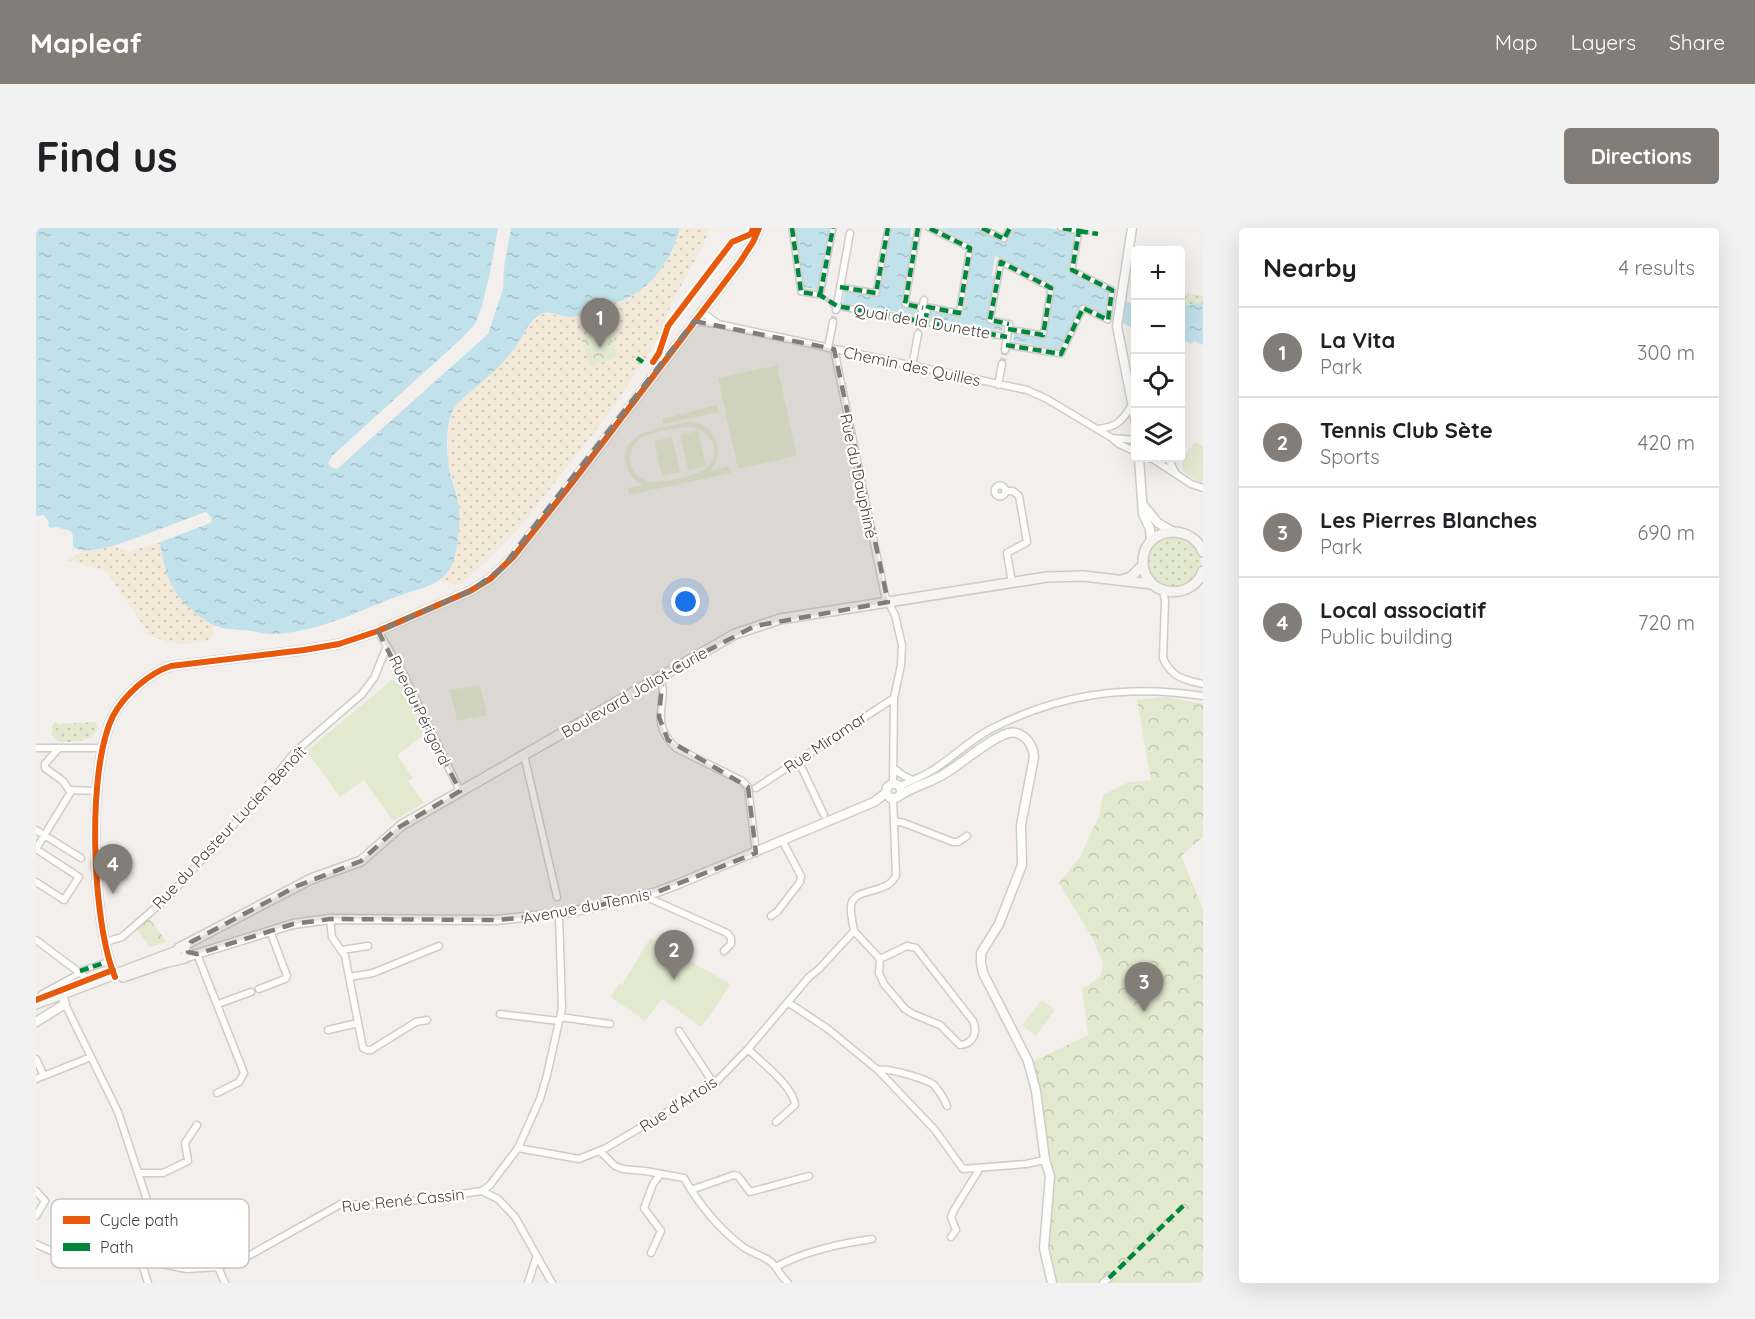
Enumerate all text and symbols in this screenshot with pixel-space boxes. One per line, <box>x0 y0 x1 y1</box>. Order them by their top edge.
text: Mapleaf <box>30 25 142 60</box>
text: Map <box>1495 29 1538 55</box>
text: Layers <box>1571 29 1636 55</box>
text: Share <box>1669 29 1725 55</box>
button: Directions <box>1564 128 1719 184</box>
text: Find us <box>36 130 178 183</box>
map controls <box>1131 246 1185 462</box>
button: + <box>1131 246 1185 300</box>
text: Nearby <box>1263 251 1357 284</box>
text: 4 results <box>1619 255 1695 280</box>
pin: 1 <box>580 298 620 348</box>
street label: Quai de la Dunette <box>852 299 992 343</box>
button: − <box>1131 300 1185 354</box>
text: La Vita <box>1320 326 1395 354</box>
text: 1 <box>1279 340 1286 365</box>
text: 300 m <box>1637 340 1695 365</box>
street label: Chemin des Quilles <box>842 342 982 390</box>
button: locate <box>1131 354 1185 408</box>
text: Park <box>1320 354 1362 379</box>
button: layers <box>1131 408 1185 462</box>
street label: Rue du Dauphiné <box>836 412 882 540</box>
text: Tennis Club Sète <box>1320 416 1493 444</box>
text: 2 <box>1277 430 1288 455</box>
text: 420 m <box>1638 430 1695 455</box>
text: Sports <box>1320 444 1380 469</box>
text: Les Pierres Blanches <box>1320 506 1537 534</box>
text: 3 <box>1277 520 1288 545</box>
text: 690 m <box>1637 520 1695 545</box>
text: Park <box>1320 534 1362 559</box>
your location <box>671 587 700 616</box>
text: Local associatif <box>1320 596 1486 624</box>
text: 4 <box>1277 610 1288 635</box>
text: 720 m <box>1638 610 1695 635</box>
text: Public building <box>1320 624 1453 649</box>
street label: Boulevard Joliot-Curie <box>558 642 710 742</box>
street label: Rue du Périgord <box>385 652 455 768</box>
street label: Rue Miramar <box>780 707 870 777</box>
street label: Rue du Pasteur Lucien Benoît <box>148 741 310 913</box>
pin: 4 <box>94 844 133 894</box>
street label: Avenue du Tennis <box>521 884 651 928</box>
pin: 2 <box>654 930 694 980</box>
pin: 3 <box>1124 962 1164 1012</box>
street label: Rue d'Artois <box>636 1072 720 1136</box>
street label: Rue René Cassin <box>341 1184 465 1216</box>
legend <box>51 1199 249 1268</box>
text: Cycle path <box>100 1210 179 1230</box>
text: Path <box>100 1237 134 1257</box>

